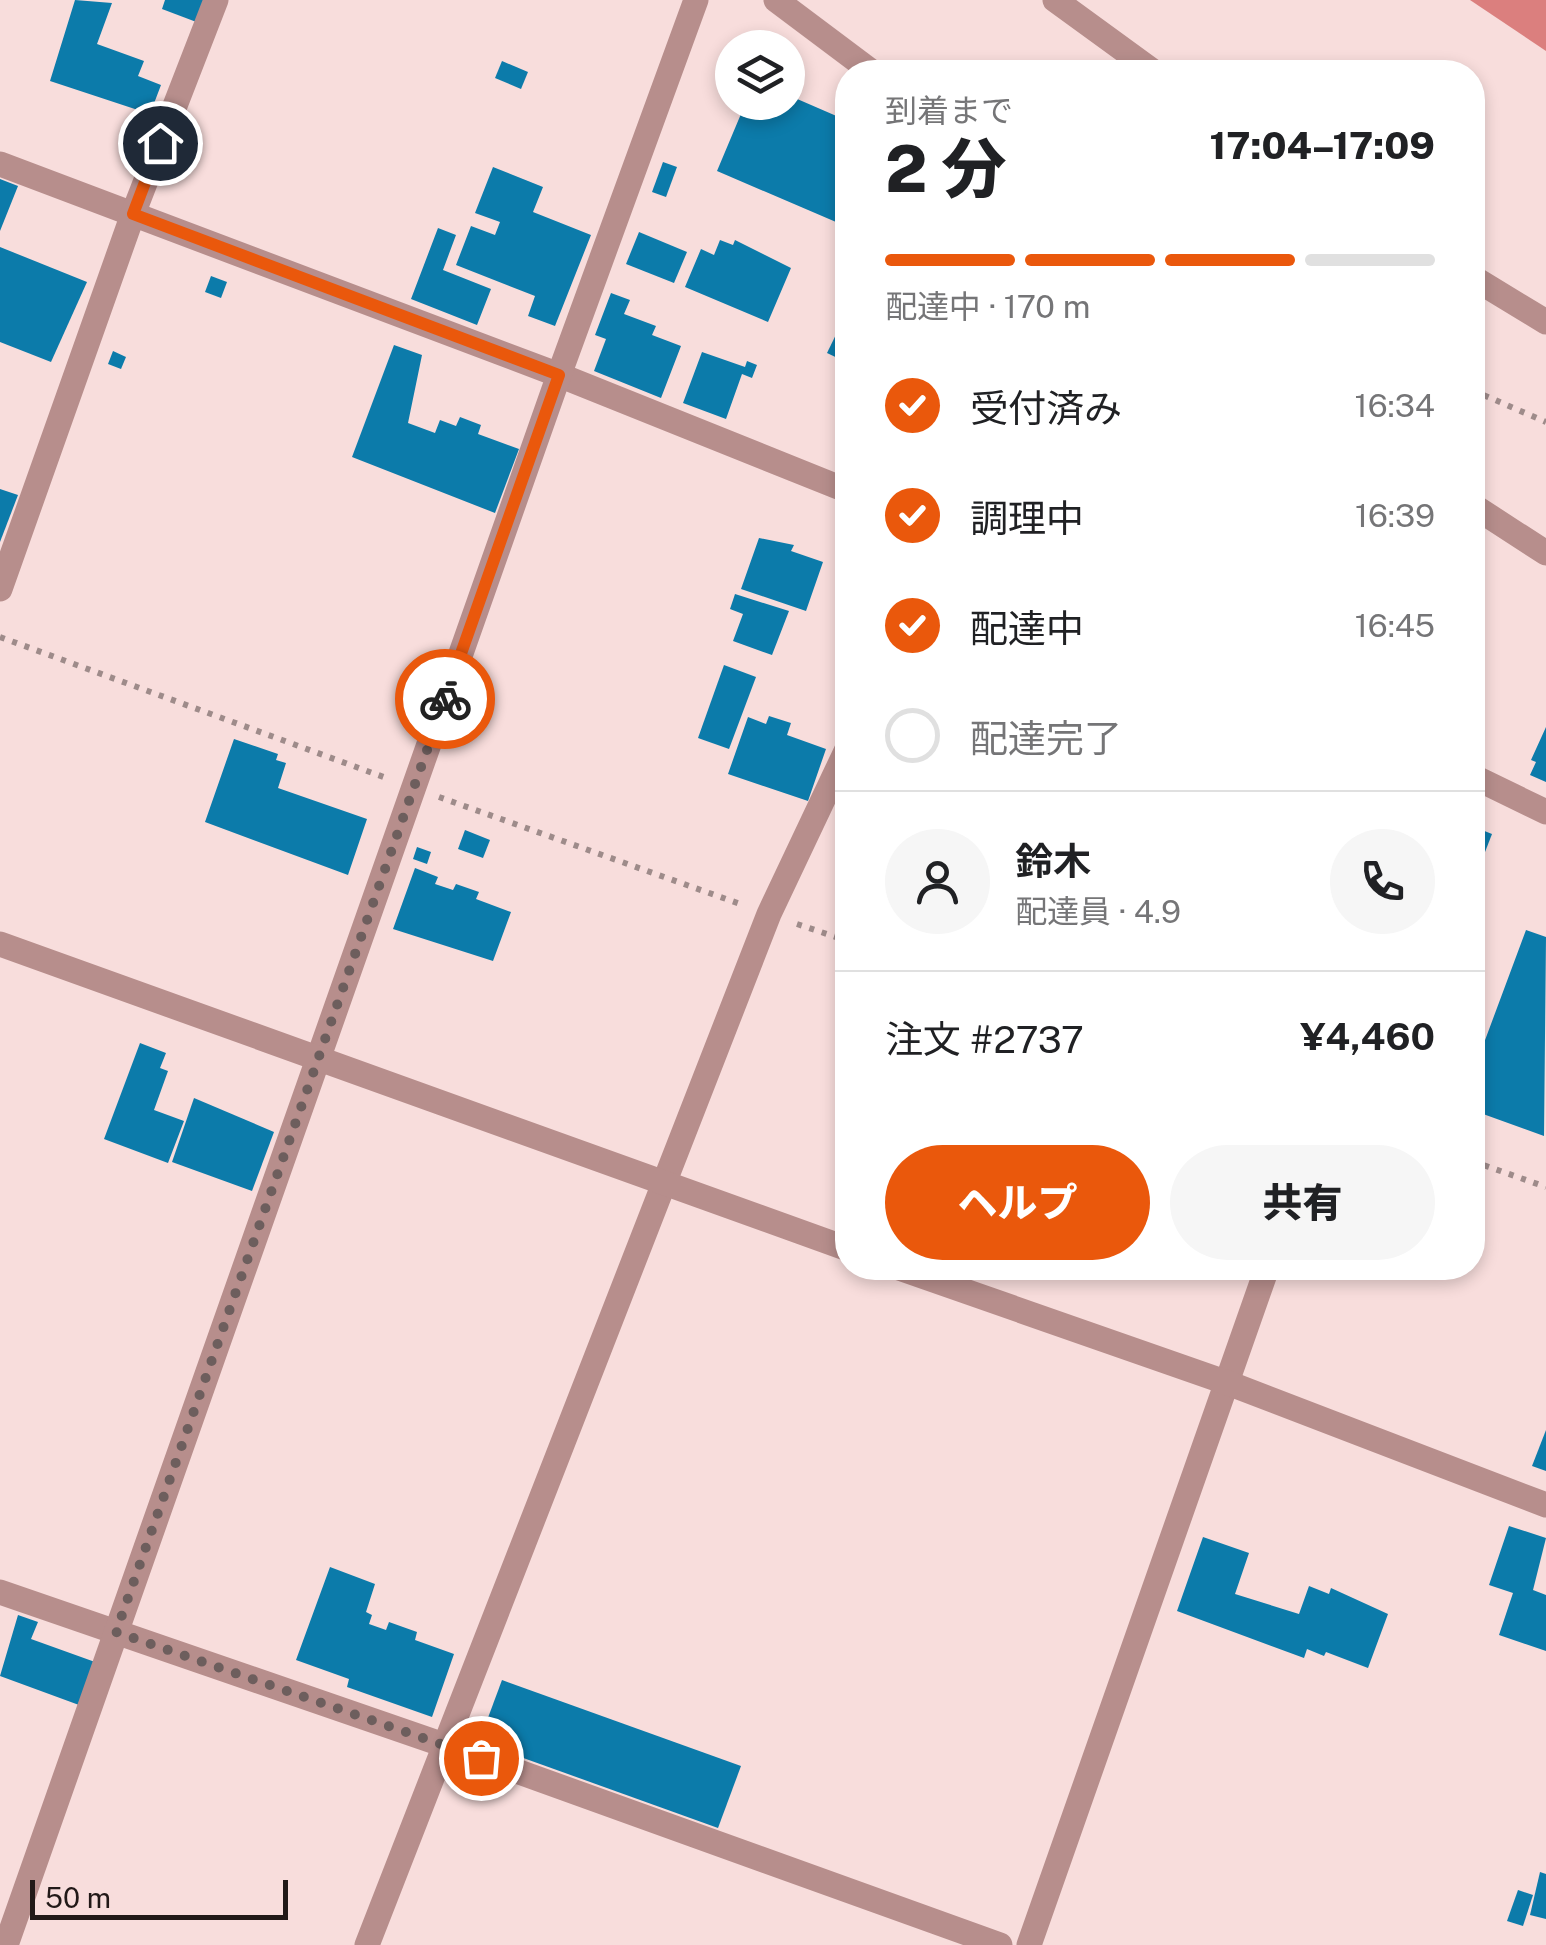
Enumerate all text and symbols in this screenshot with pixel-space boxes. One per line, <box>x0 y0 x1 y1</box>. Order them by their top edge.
map controls <box>715 30 805 120</box>
button: layers <box>715 30 805 120</box>
text: 到着まで <box>885 92 1013 129</box>
pin <box>118 101 203 186</box>
icon: home <box>133 116 188 171</box>
text: 17:04–17:09 <box>1210 123 1435 168</box>
text: 2 分 <box>885 130 1007 207</box>
text: 配達中 · 170 m <box>885 288 1090 325</box>
icon: check <box>885 378 940 433</box>
text: 受付済み <box>970 386 1122 431</box>
text: 16:34 <box>1355 387 1435 424</box>
icon: check <box>885 488 940 543</box>
text: 調理中 <box>970 496 1084 541</box>
text: 16:39 <box>1355 497 1435 534</box>
icon: check <box>885 598 940 653</box>
text: 配達中 <box>970 606 1084 651</box>
text: 16:45 <box>1355 607 1435 644</box>
courier <box>395 649 495 749</box>
icon: bike <box>418 672 473 727</box>
text: 配達完了 <box>970 716 1122 761</box>
button: person <box>885 829 990 934</box>
button: phone <box>1330 829 1435 934</box>
text: 鈴木 <box>1015 839 1091 884</box>
text: 配達員 · 4.9 <box>1015 893 1181 930</box>
text: ¥4,460 <box>1300 1014 1435 1059</box>
text: 注文 #2737 <box>885 1017 1084 1062</box>
button: ヘルプ <box>885 1145 1150 1260</box>
button: 共有 <box>1170 1145 1435 1260</box>
pin <box>439 1716 524 1801</box>
icon: bag <box>454 1731 509 1786</box>
scale bar <box>30 1875 288 1920</box>
text: 50 m <box>45 1881 111 1914</box>

